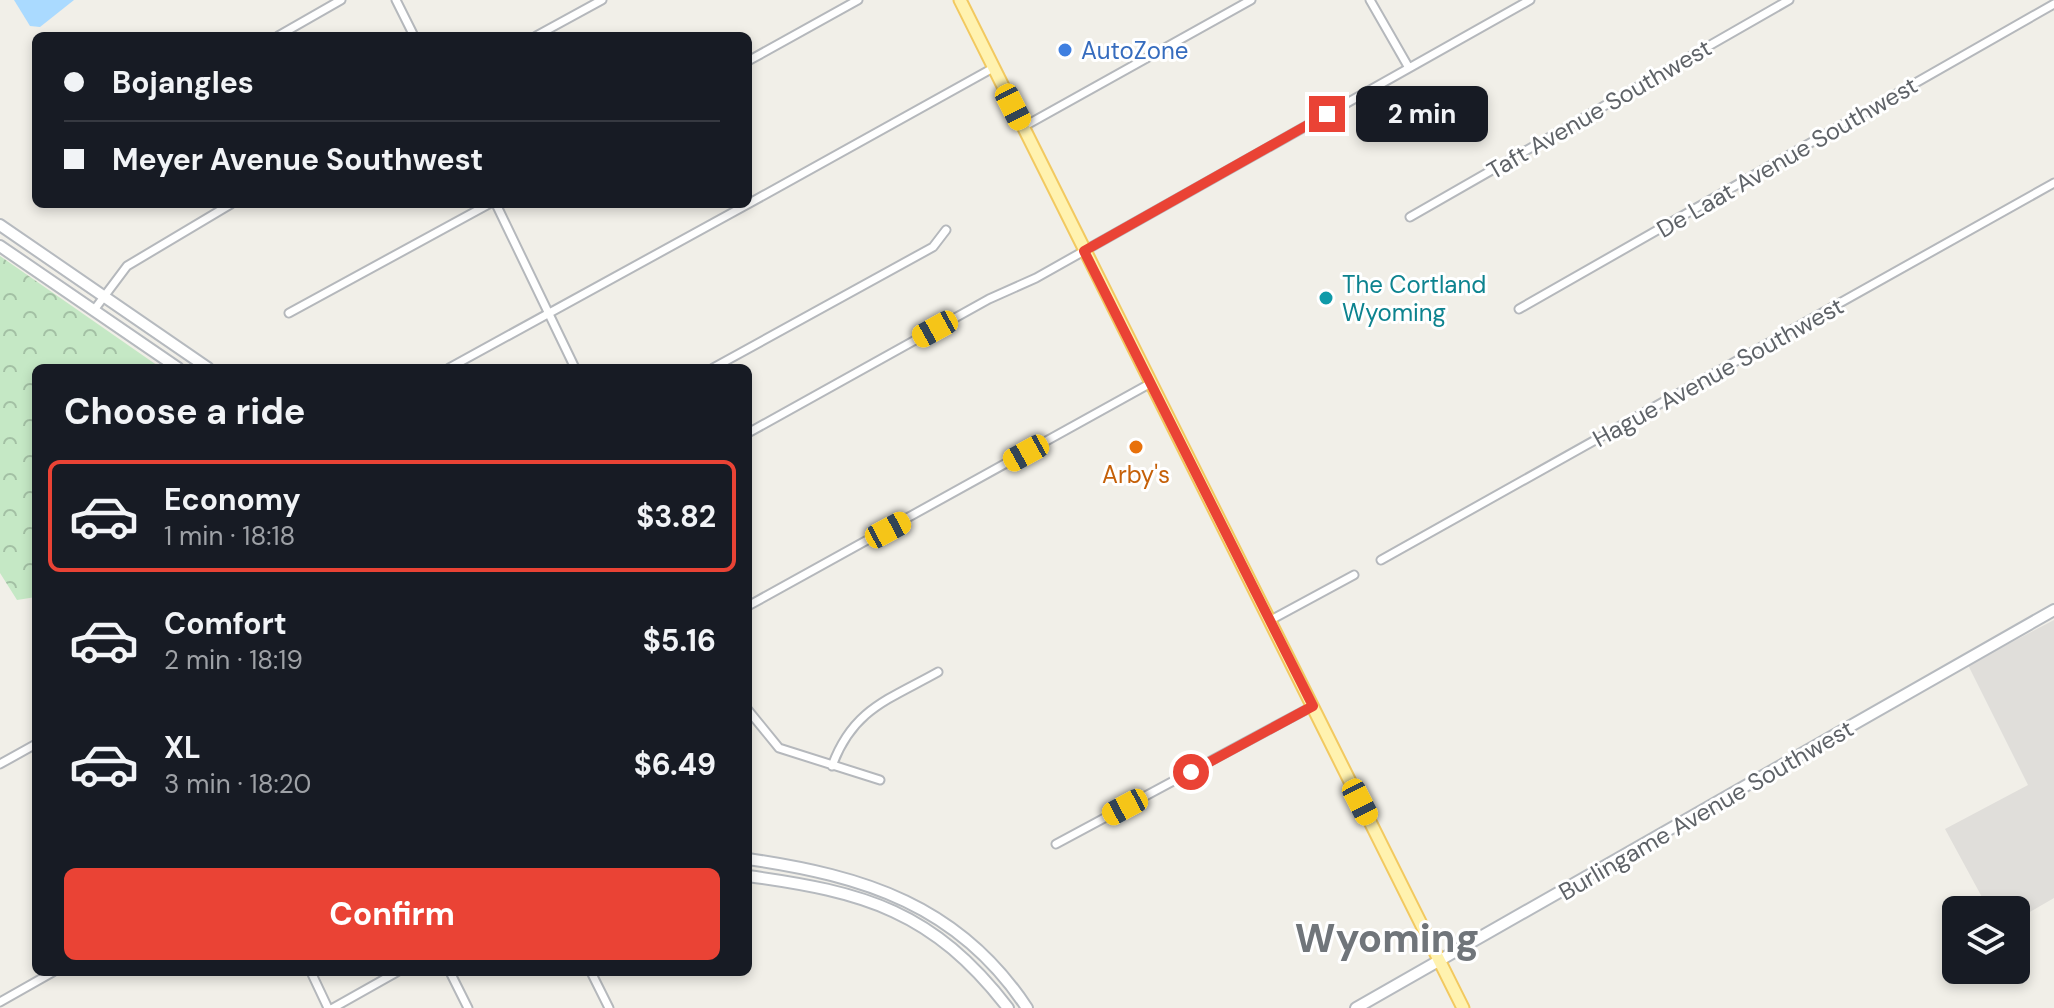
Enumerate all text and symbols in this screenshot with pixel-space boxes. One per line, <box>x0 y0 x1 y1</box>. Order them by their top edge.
street label: Taft Avenue Southwest <box>1481 32 1717 186</box>
place label: AutoZone <box>1081 35 1188 66</box>
marker: AutoZone <box>1056 41 1074 59</box>
text: Bojangles <box>112 63 254 102</box>
street label: De Laat Avenue Southwest <box>1651 70 1923 244</box>
car <box>991 80 1035 134</box>
callout: 2 min <box>1355 86 1487 142</box>
route end <box>1309 96 1345 132</box>
text: 2 min <box>1388 97 1456 131</box>
text: Meyer Avenue Southwest <box>112 140 483 179</box>
place label: The Cortland Wyoming <box>1342 269 1486 328</box>
marker: The Cortland Wyoming <box>1317 289 1335 307</box>
street label: Hague Avenue Southwest <box>1587 290 1849 454</box>
car <box>908 307 962 351</box>
text: Choose a ride <box>64 388 305 435</box>
car <box>999 431 1053 475</box>
marker: Arby's <box>1127 438 1145 456</box>
place label: Arby's <box>1102 459 1170 490</box>
icon: car <box>68 480 140 552</box>
text: Economy <box>164 480 301 519</box>
text: $3.82 <box>636 497 716 536</box>
car <box>861 508 915 552</box>
text: 1 min · 18:18 <box>164 519 295 553</box>
icon: car <box>68 604 140 676</box>
text: Comfort <box>164 604 287 643</box>
text: $5.16 <box>643 621 716 660</box>
text: 2 min · 18:19 <box>164 643 303 677</box>
street label: Burlingame Avenue Southwest <box>1553 713 1859 907</box>
icon: car <box>68 728 140 800</box>
text: XL <box>164 728 201 767</box>
text: $6.49 <box>634 745 716 784</box>
route start <box>1173 754 1209 790</box>
text: 3 min · 18:20 <box>164 767 311 801</box>
car <box>1338 775 1382 829</box>
car <box>1098 785 1152 829</box>
button: Confirm <box>64 868 720 960</box>
map controls <box>1942 896 2030 984</box>
button: layers <box>1942 896 2030 984</box>
district label: Wyoming <box>1295 912 1479 964</box>

